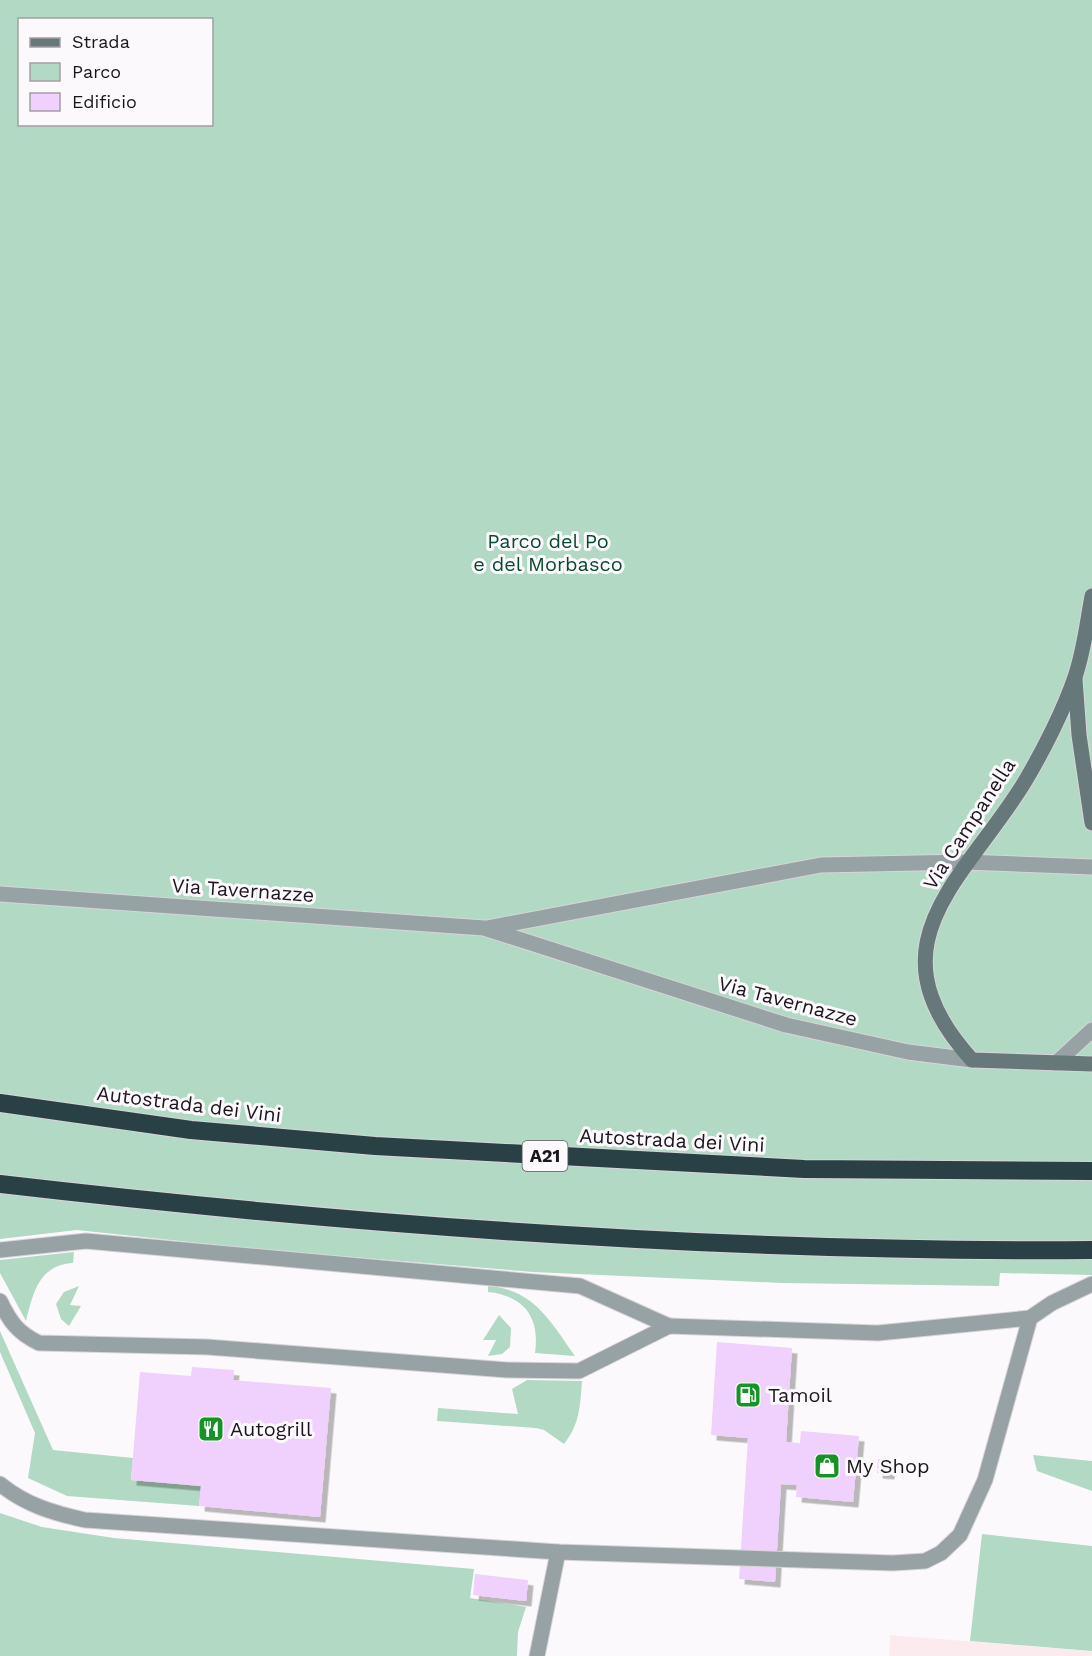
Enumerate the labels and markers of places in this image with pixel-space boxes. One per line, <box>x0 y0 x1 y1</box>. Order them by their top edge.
fuel station icon: Tamoil <box>733 1380 763 1410</box>
place label: Tamoil <box>768 1383 832 1407</box>
restaurant icon: Autogrill <box>196 1414 226 1444</box>
place label: Autogrill <box>230 1417 312 1441</box>
shop icon: My Shop <box>812 1451 842 1481</box>
place label: My Shop <box>846 1454 929 1478</box>

